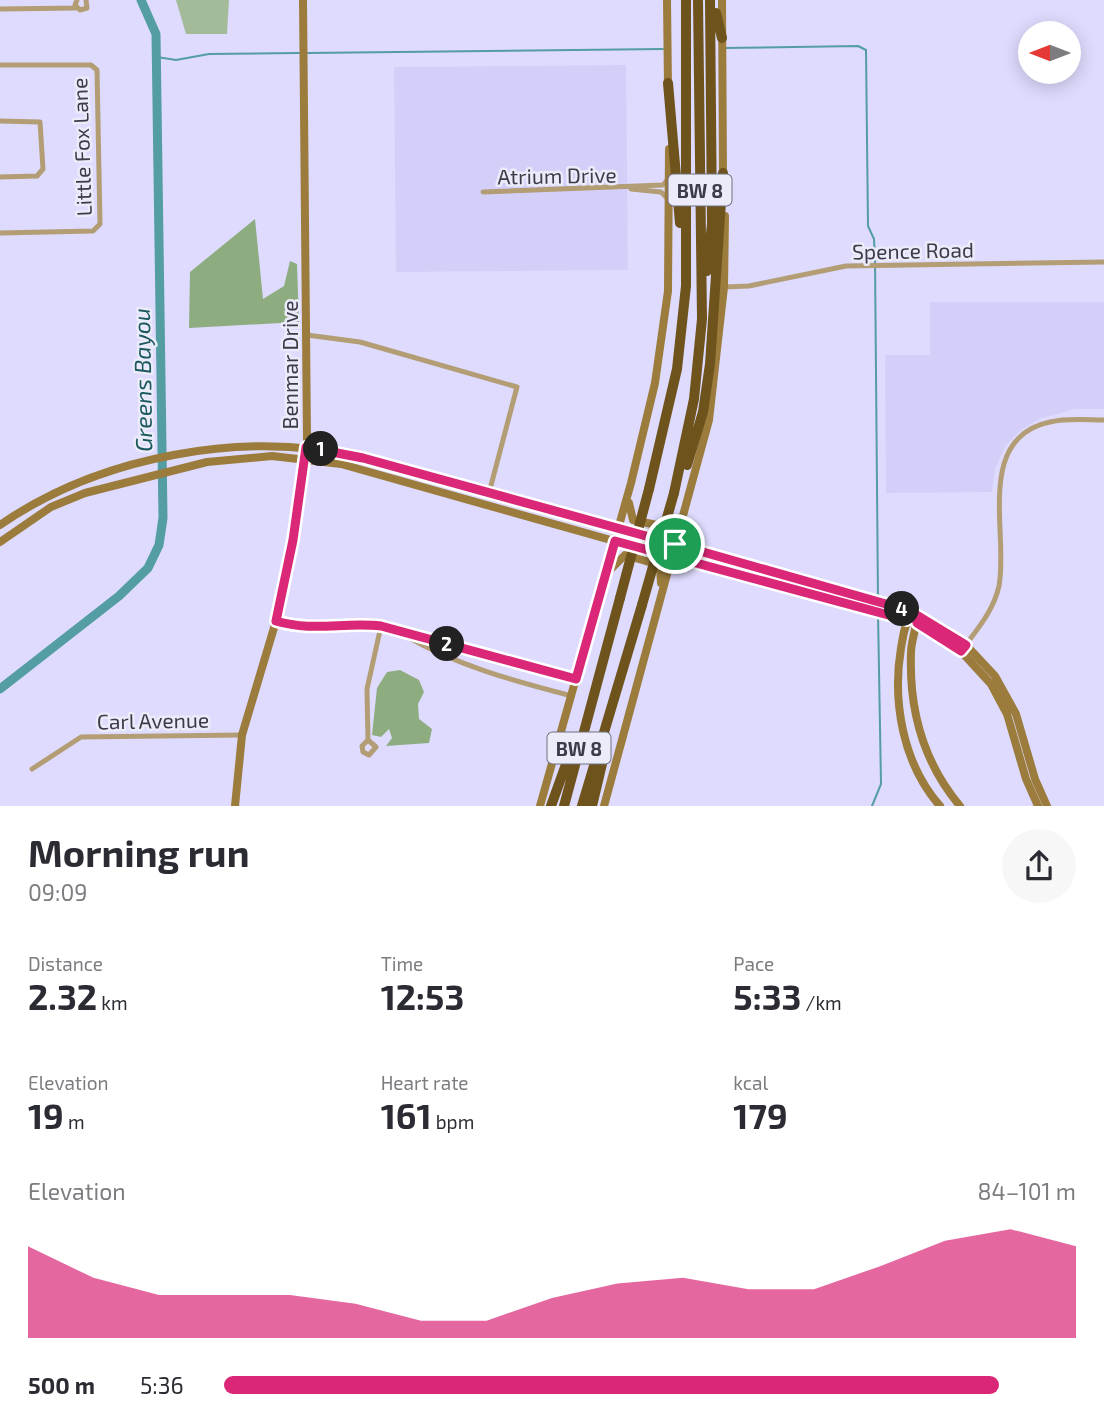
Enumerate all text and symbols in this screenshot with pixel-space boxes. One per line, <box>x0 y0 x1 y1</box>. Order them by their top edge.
north arrow <box>1018 21 1082 84</box>
map controls <box>1018 21 1081 84</box>
street label: Little Fox Lane <box>66 77 96 217</box>
street label: Atrium Drive <box>497 161 617 189</box>
road number: BW 8 <box>668 174 732 206</box>
street label: Spence Road <box>852 236 974 264</box>
street label: Benmar Drive <box>277 301 302 429</box>
water label: Greens Bayou <box>127 308 157 452</box>
pin: 1 <box>304 432 338 466</box>
text: 1 <box>316 437 325 460</box>
pin <box>645 514 705 574</box>
icon: arrive <box>656 525 694 563</box>
pin: 4 <box>884 592 920 626</box>
text: 4 <box>895 597 908 620</box>
pin: 2 <box>430 626 464 662</box>
text: 2 <box>441 632 452 655</box>
street label: Carl Avenue <box>97 707 209 733</box>
road number: BW 8 <box>548 733 610 764</box>
text: Morning run <box>28 829 249 875</box>
button: share <box>1002 829 1076 903</box>
text: 09:09 <box>28 878 87 906</box>
text: Distance <box>28 952 103 975</box>
text: Time <box>381 952 423 975</box>
text: Pace <box>733 952 774 975</box>
text: 2.32 <box>28 975 97 1017</box>
text: 12:53 <box>381 975 464 1017</box>
text: 5:33 <box>733 975 801 1017</box>
text: km <box>97 991 128 1014</box>
text: /km <box>801 991 842 1014</box>
text: Elevation <box>28 1071 109 1094</box>
text: Heart rate <box>381 1071 469 1094</box>
text: kcal <box>733 1071 768 1094</box>
text: 19 <box>28 1094 64 1136</box>
text: 161 <box>381 1094 432 1136</box>
text: 179 <box>733 1094 788 1136</box>
text: m <box>64 1110 85 1133</box>
text: bpm <box>432 1110 474 1133</box>
text: Elevation <box>28 1177 126 1205</box>
text: 84–101 m <box>978 1177 1076 1205</box>
text: 500 m <box>28 1371 95 1399</box>
text: 5:36 <box>140 1371 184 1399</box>

